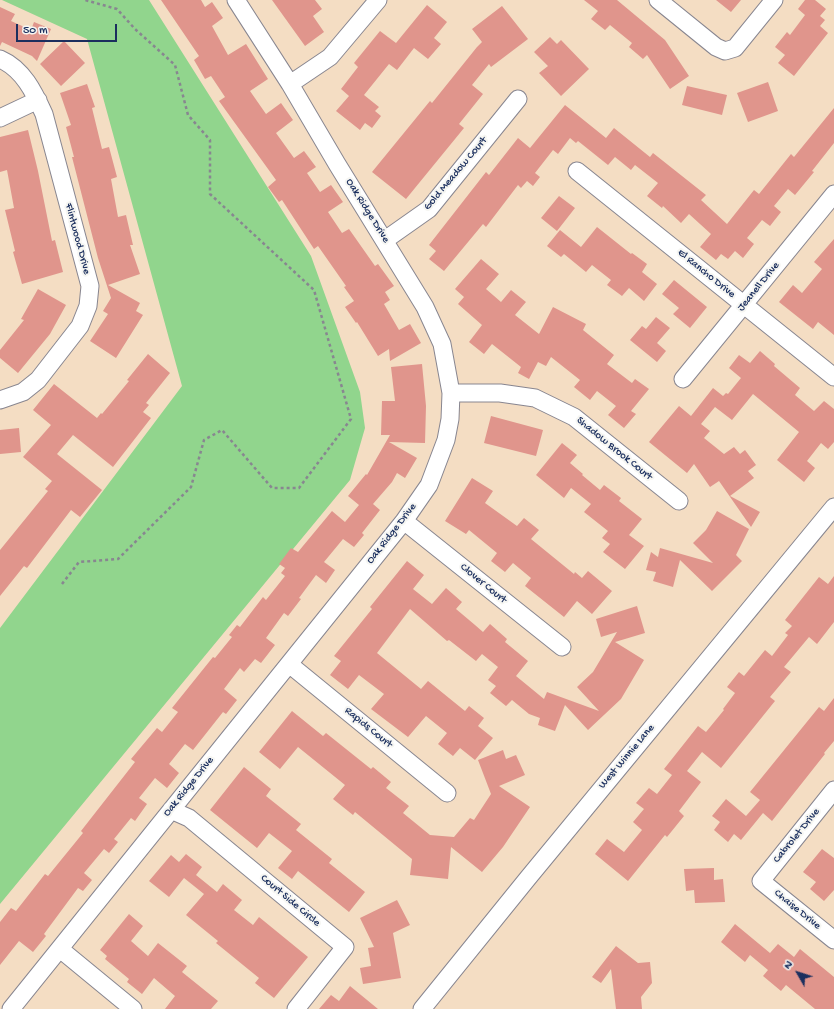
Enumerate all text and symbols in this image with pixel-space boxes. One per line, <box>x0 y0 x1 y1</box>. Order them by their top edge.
scale bar <box>18 16 119 42</box>
text: 50 m <box>23 24 48 38</box>
street label: Gold Meadow Court <box>421 135 491 213</box>
street label: Oak Ridge Drive <box>342 176 392 246</box>
street label: Flintwood Drive <box>61 202 93 276</box>
street label: El Rancho Drive <box>674 247 738 301</box>
street label: Jeanell Drive <box>735 260 783 314</box>
street label: Shadow Brook Court <box>573 414 655 484</box>
street label: Oak Ridge Drive <box>364 501 420 567</box>
street label: Clover Court <box>457 561 509 607</box>
street label: Rapids Court <box>341 705 395 751</box>
street label: West Winnie Lane <box>596 722 658 792</box>
street label: Oak Ridge Drive <box>161 754 217 820</box>
street label: Cabrolet Drive <box>771 806 823 866</box>
street label: Court Side Circle <box>257 872 323 930</box>
street label: Chaise Drive <box>771 887 823 933</box>
north arrow <box>778 953 818 993</box>
text: N <box>782 959 796 972</box>

